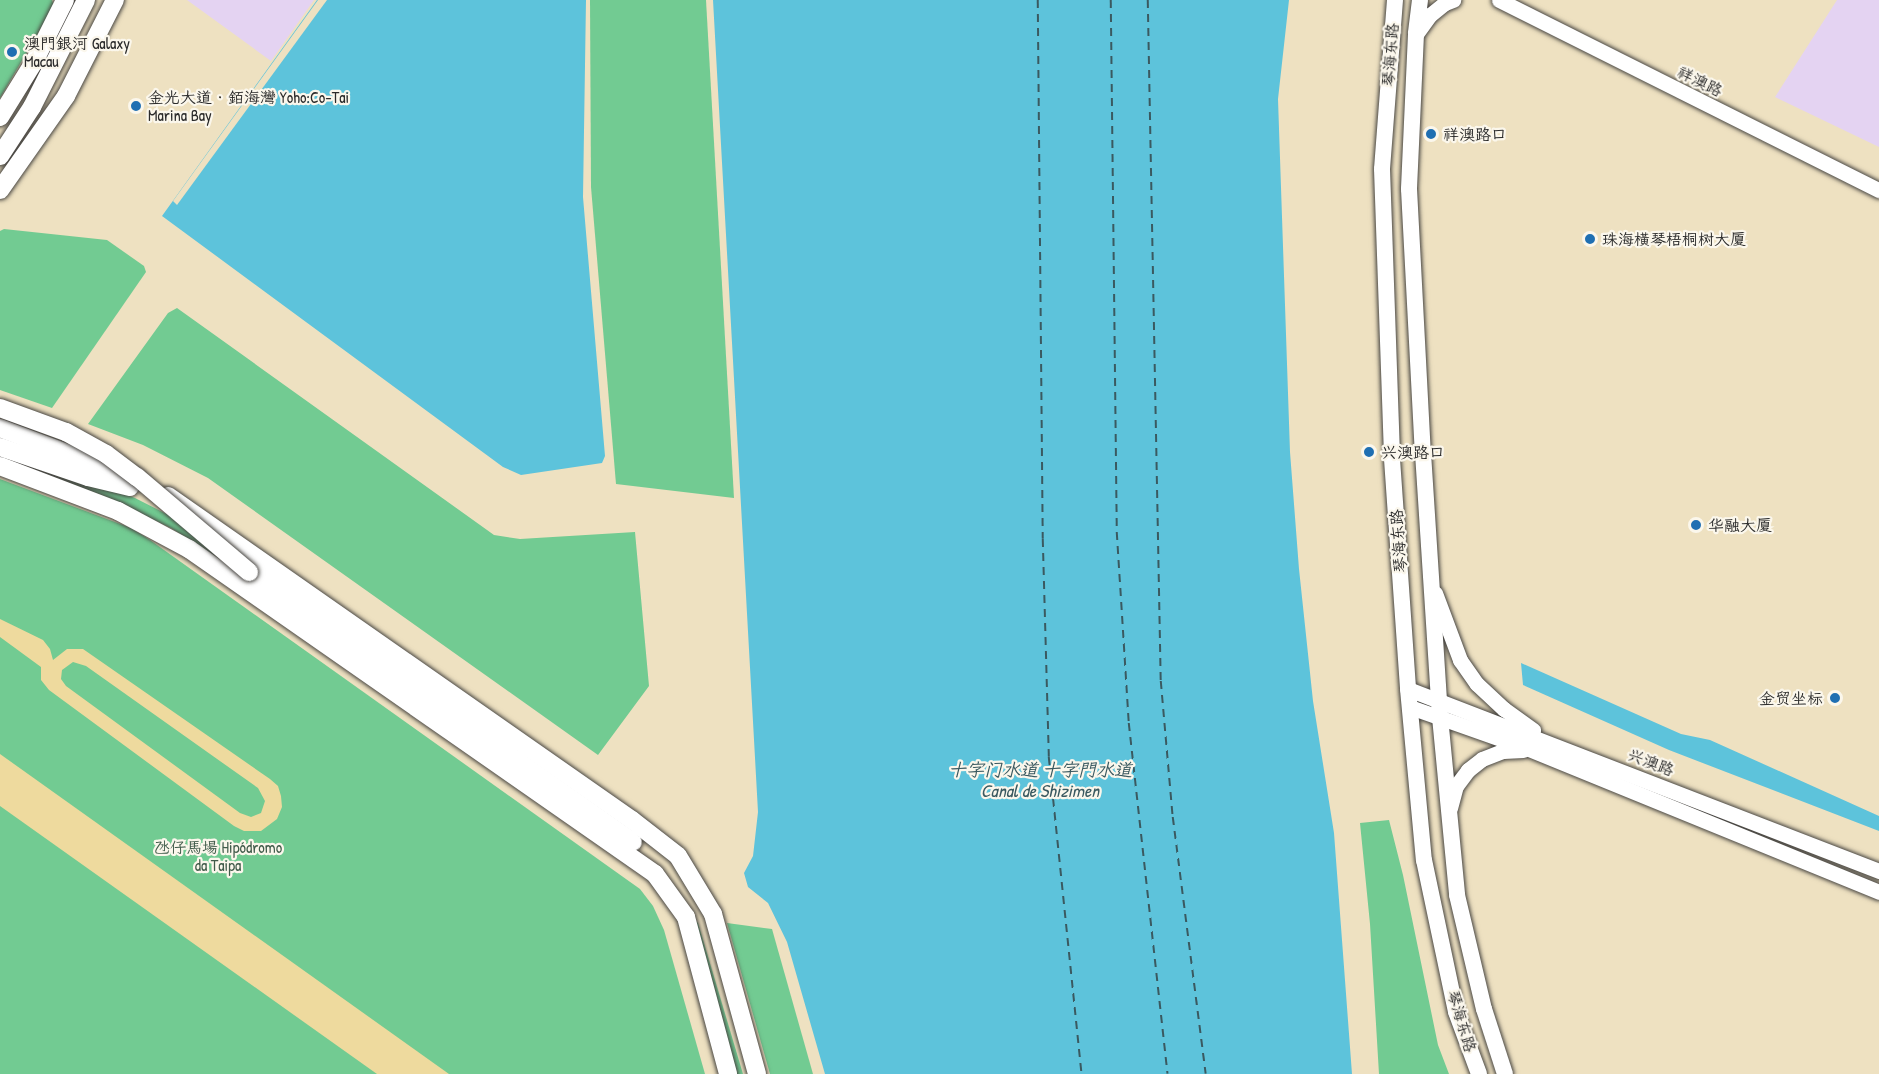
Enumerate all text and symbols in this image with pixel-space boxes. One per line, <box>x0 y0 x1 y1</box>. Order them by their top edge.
street label: 琴海东路 <box>1378 22 1402 88</box>
place label: 澳門銀河 Galaxy Macau <box>24 33 130 71</box>
marker: 澳門銀河 Galaxy Macau <box>5 45 19 59</box>
street label: 祥澳路 <box>1674 62 1726 100</box>
place label: 金光大道．銆海灣 Yoho:Co-Tai Marina Bay <box>148 87 349 125</box>
marker: 金光大道．銆海灣 Yoho:Co-Tai Marina Bay <box>129 99 143 113</box>
place label: 祥澳路口 <box>1443 124 1507 144</box>
marker: 祥澳路口 <box>1424 127 1438 141</box>
place label: 珠海横琴梧桐树大厦 <box>1602 229 1746 249</box>
marker: 珠海横琴梧桐树大厦 <box>1583 232 1597 246</box>
place label: 兴澳路口 <box>1381 442 1445 462</box>
marker: 兴澳路口 <box>1362 445 1376 459</box>
street label: 琴海东路 <box>1386 508 1410 574</box>
place label: 华融大厦 <box>1708 515 1772 535</box>
marker: 华融大厦 <box>1689 518 1703 532</box>
place label: 金贸坐标 <box>1759 688 1823 708</box>
marker: 金贸坐标 <box>1828 691 1842 705</box>
street label: 兴澳路 <box>1625 744 1677 780</box>
water label: 十字门水道 十字門水道 Canal de Shizimen <box>948 760 1132 802</box>
park label: 氹仔馬場 Hipódromo da Taipa <box>154 837 282 875</box>
street label: 琴海东路 <box>1443 988 1481 1054</box>

